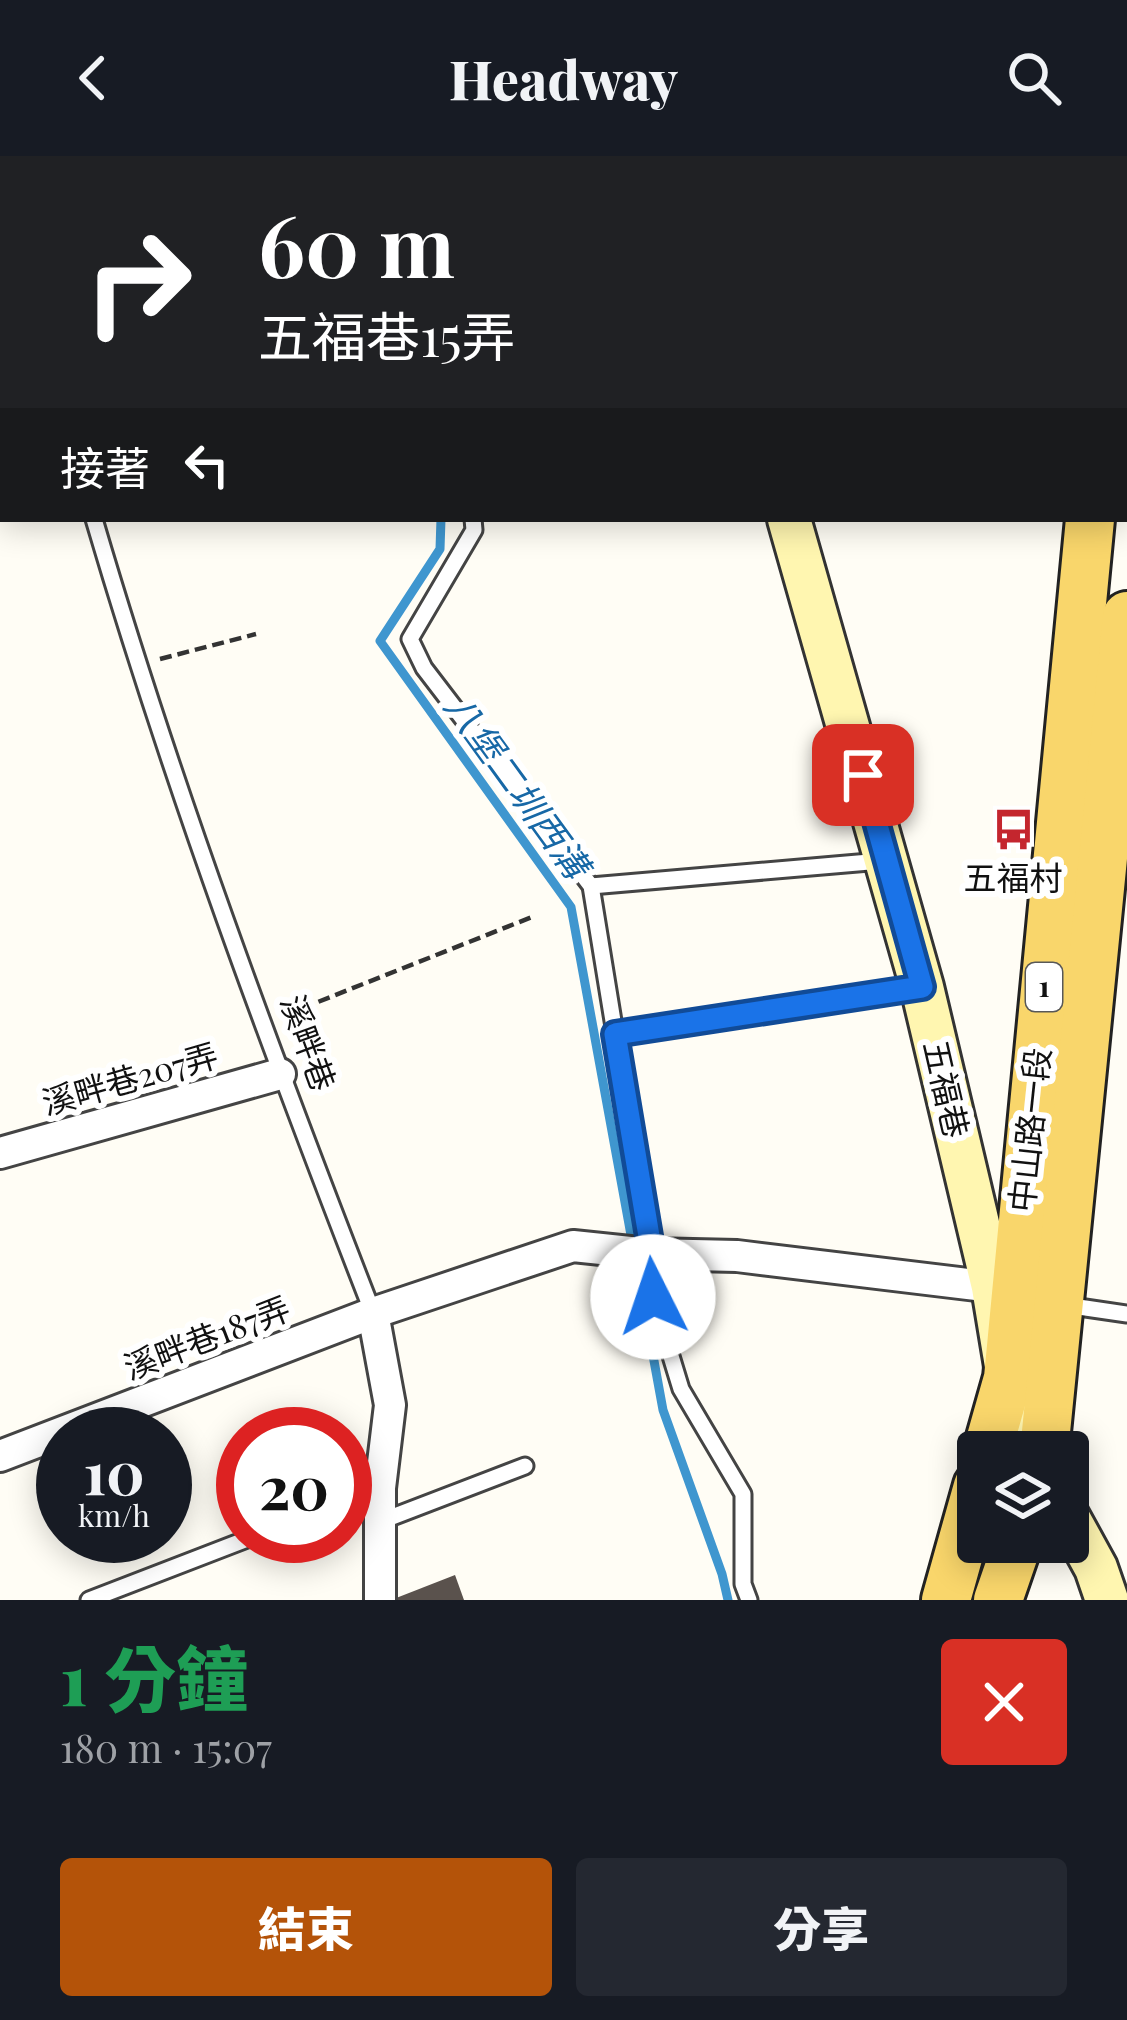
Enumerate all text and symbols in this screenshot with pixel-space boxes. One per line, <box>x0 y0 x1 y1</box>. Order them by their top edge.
text: Headway <box>449 42 678 114</box>
icon: back <box>60 45 126 111</box>
icon: search <box>1001 45 1067 111</box>
text: 60 m <box>258 187 455 299</box>
icon: right <box>60 204 216 360</box>
text: 五福巷15弄 <box>258 299 516 371</box>
icon: left <box>174 432 240 498</box>
text: 接著 <box>60 436 150 496</box>
water label: 八堡二圳西溝 <box>436 683 604 890</box>
pin <box>812 724 914 826</box>
icon: arrive <box>830 742 896 808</box>
bus stop icon: 五福村 <box>990 807 1036 853</box>
place label: 五福村 <box>964 854 1063 898</box>
road number: 1 <box>1026 963 1062 1011</box>
street label: 溪畔巷 <box>272 988 347 1096</box>
street label: 溪畔巷207弄 <box>36 1031 223 1123</box>
street label: 五福巷 <box>915 1035 981 1142</box>
street label: 中山路一段 <box>998 1045 1059 1214</box>
position arrow <box>590 1234 716 1360</box>
street label: 溪畔巷187弄 <box>117 1284 296 1388</box>
speed limit sign: 20 <box>216 1407 372 1563</box>
text: 10 <box>83 1430 145 1510</box>
map controls <box>957 1431 1089 1563</box>
button: layers <box>957 1431 1089 1563</box>
text: km/h <box>78 1495 150 1535</box>
text: 1 分鐘 <box>60 1628 248 1724</box>
button: close <box>941 1639 1067 1765</box>
text: 180 m · 15:07 <box>60 1721 272 1773</box>
button: 結束 <box>60 1858 552 1996</box>
button: 分享 <box>576 1858 1067 1996</box>

